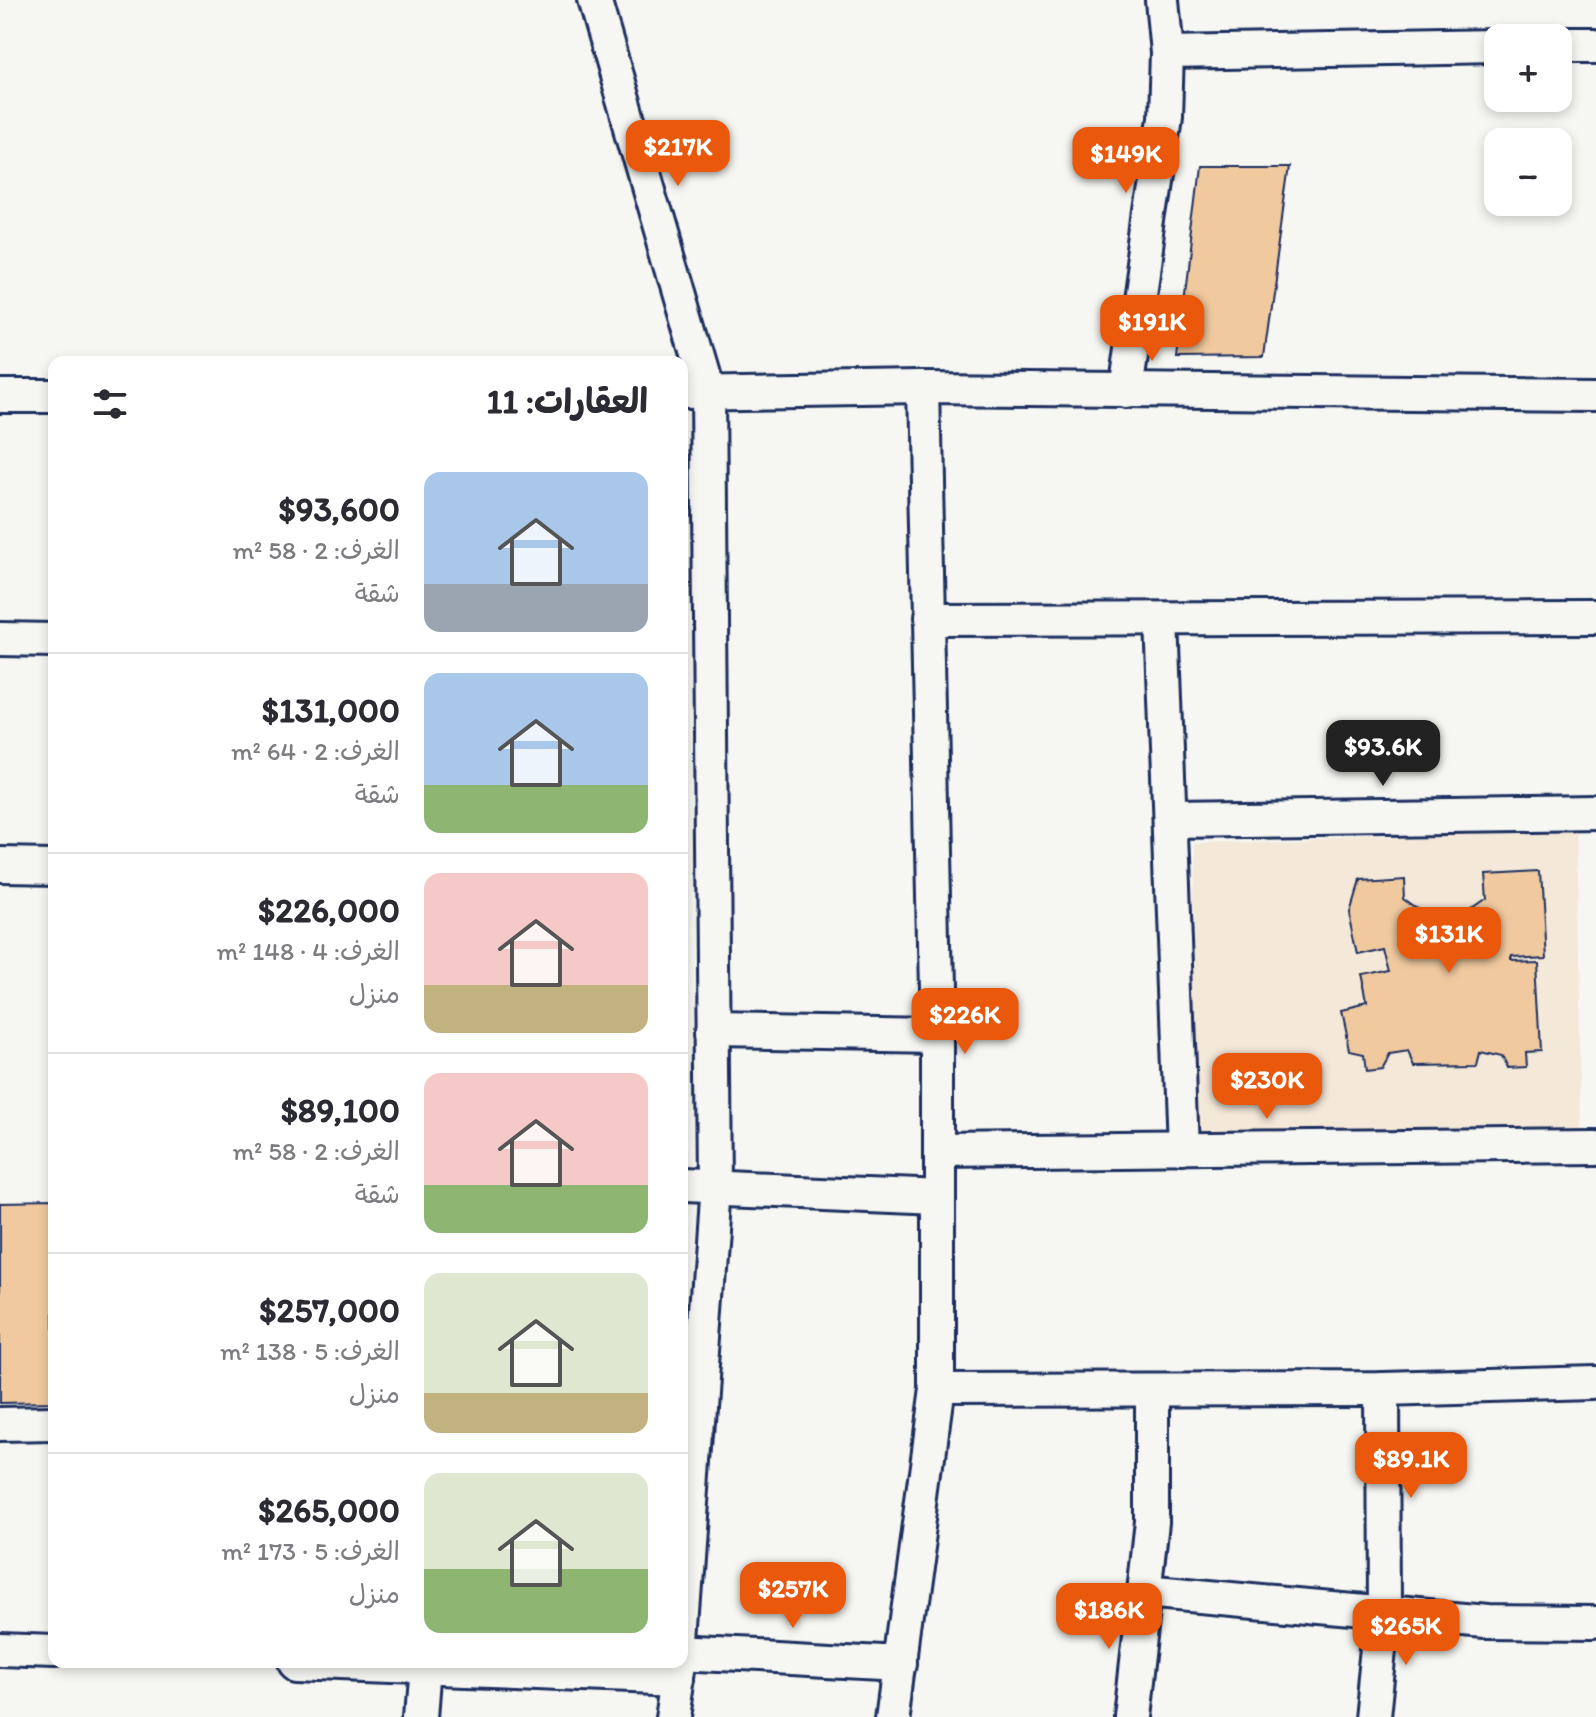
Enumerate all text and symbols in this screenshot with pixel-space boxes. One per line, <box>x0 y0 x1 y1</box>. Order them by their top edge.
map controls <box>1484 24 1572 216</box>
button: + <box>1484 24 1572 112</box>
pin: $217K <box>622 120 734 188</box>
pin: $149K <box>1070 127 1182 195</box>
button: − <box>1484 128 1572 216</box>
text: $217K <box>644 130 712 162</box>
text: $149K <box>1090 137 1162 169</box>
pin: $191K <box>1096 295 1208 363</box>
text: $191K <box>1118 305 1186 337</box>
text: العقارات: 11 <box>487 381 648 422</box>
icon: filters <box>88 382 132 426</box>
text: $93,600 <box>279 489 400 530</box>
icon: home <box>488 504 584 600</box>
text: الغرف: 2 · 58 m² <box>232 534 400 566</box>
text: شقة <box>355 577 400 609</box>
text: $131,000 <box>262 690 400 731</box>
icon: home <box>488 705 584 801</box>
pin: $93.6K <box>1318 720 1448 788</box>
text: $93.6K <box>1344 730 1422 762</box>
text: الغرف: 2 · 64 m² <box>231 735 400 767</box>
text: شقة <box>355 778 400 810</box>
text: $226,000 <box>258 890 400 931</box>
icon: home <box>488 905 584 1001</box>
pin: $131K <box>1393 907 1505 975</box>
text: $131K <box>1415 917 1483 949</box>
text: الغرف: 4 · 148 m² <box>216 935 400 967</box>
text: منزل <box>349 978 400 1010</box>
pin: $226K <box>909 988 1021 1056</box>
text: $226K <box>930 998 1000 1030</box>
pin: $230K <box>1211 1053 1323 1121</box>
text: $230K <box>1230 1063 1304 1095</box>
text: $89,100 <box>281 1090 400 1131</box>
icon: home <box>488 1105 584 1201</box>
text: الغرف: 2 · 58 m² <box>232 1135 400 1167</box>
text: شقة <box>355 1178 400 1210</box>
text: $257,000 <box>259 1290 400 1331</box>
icon: home <box>488 1305 584 1401</box>
text: الغرف: 5 · 138 m² <box>220 1335 400 1367</box>
text: منزل <box>349 1378 400 1410</box>
pin: $89.1K <box>1346 1432 1476 1500</box>
text: $89.1K <box>1373 1442 1449 1474</box>
text: $265,000 <box>258 1490 400 1531</box>
icon: home <box>488 1505 584 1601</box>
text: الغرف: 5 · 173 m² <box>221 1535 400 1567</box>
pin: $257K <box>737 1562 849 1630</box>
text: $257K <box>758 1572 828 1604</box>
text: منزل <box>349 1578 400 1610</box>
pin: $186K <box>1053 1583 1165 1651</box>
text: $186K <box>1074 1593 1144 1625</box>
pin: $265K <box>1350 1599 1462 1667</box>
text: $265K <box>1371 1609 1441 1641</box>

